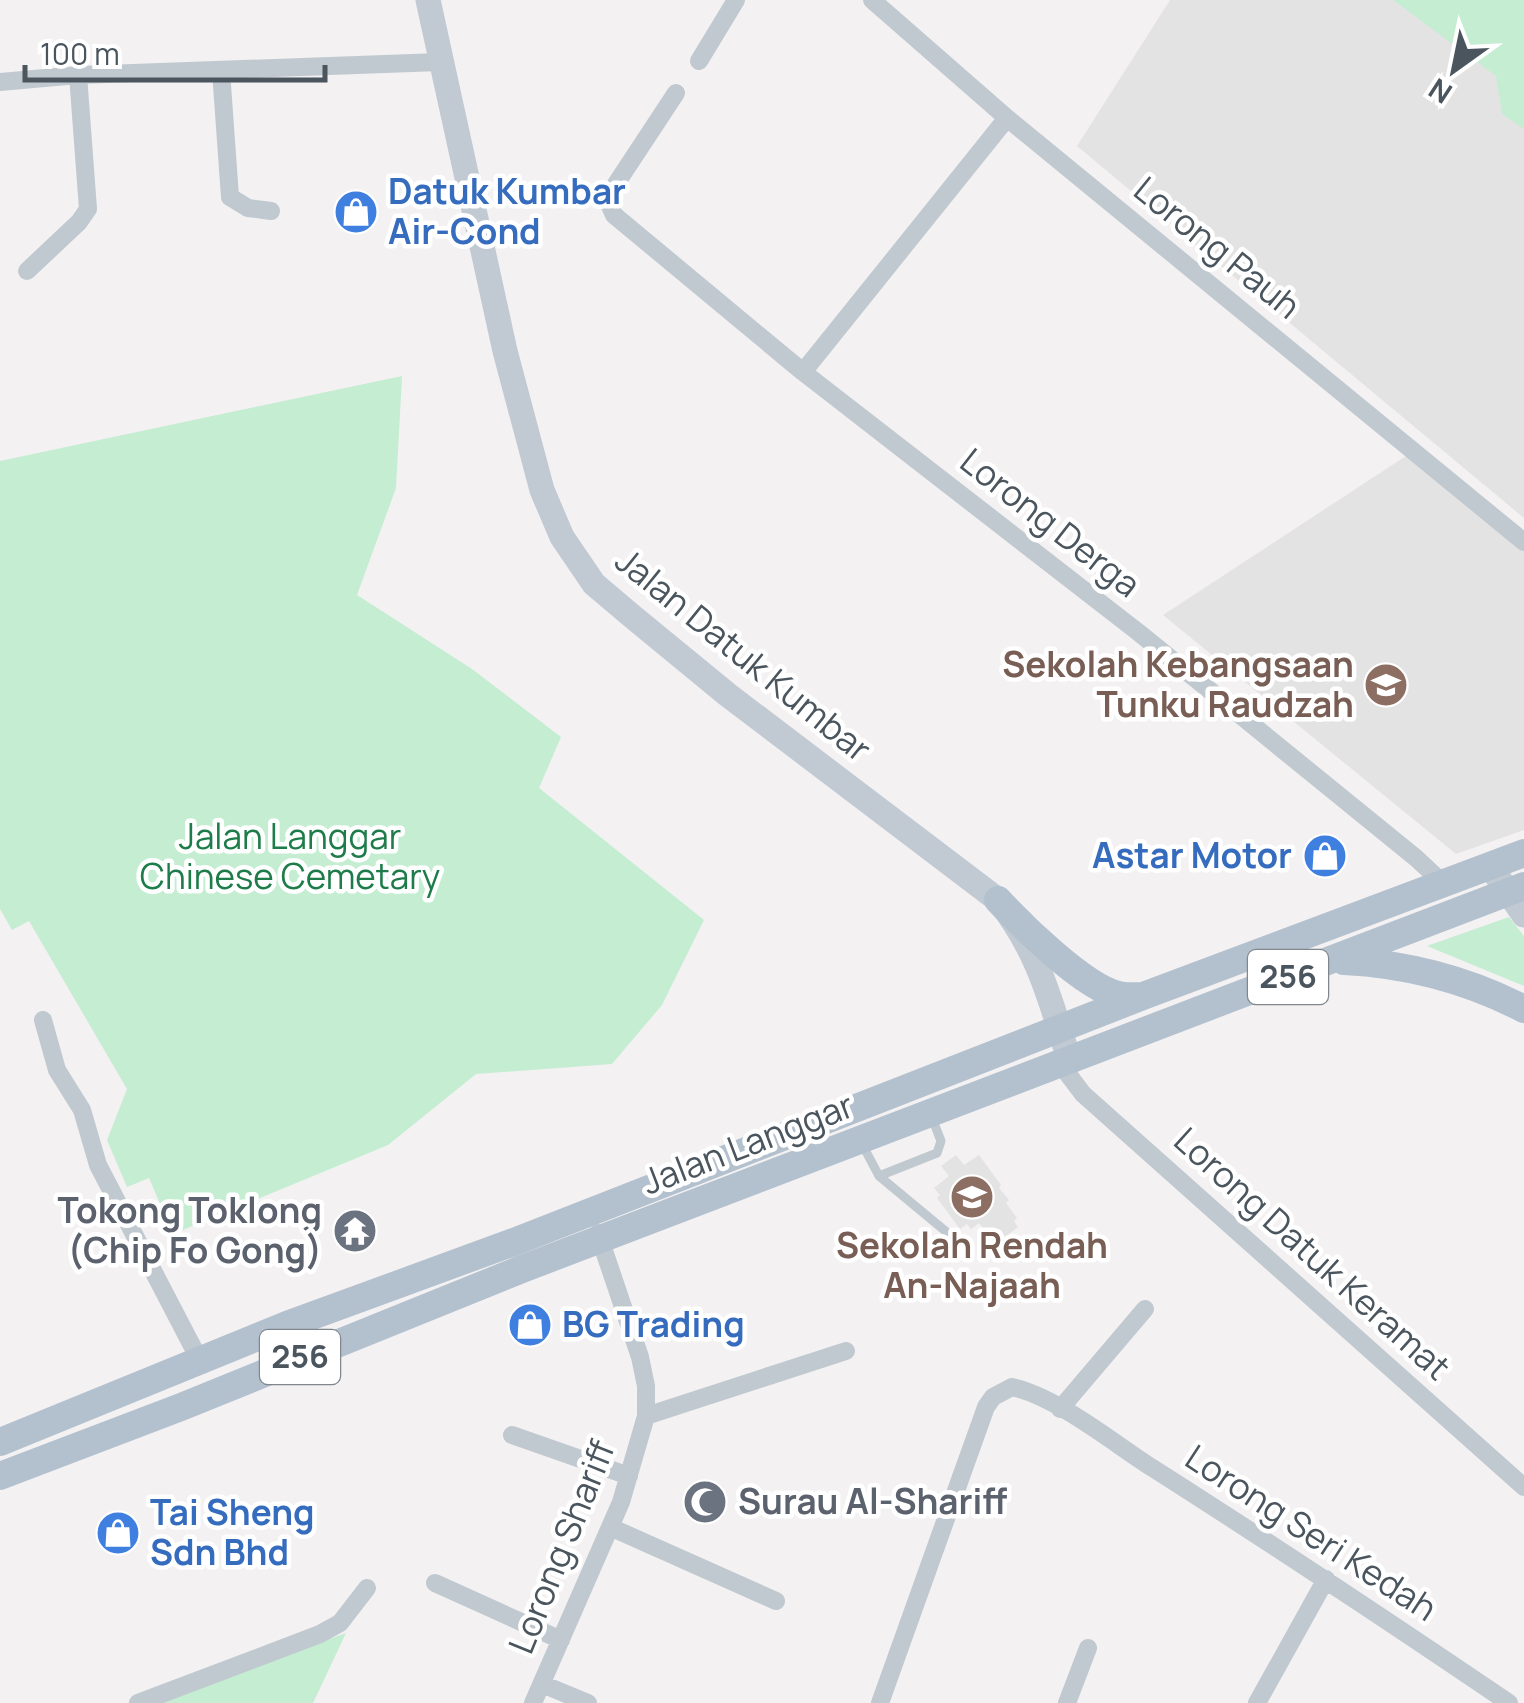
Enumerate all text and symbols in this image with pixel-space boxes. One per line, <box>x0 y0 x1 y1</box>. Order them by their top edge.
scale bar <box>25 20 325 82</box>
north arrow <box>1404 20 1504 120</box>
text: 100 m <box>40 33 120 74</box>
text: N <box>1421 70 1459 113</box>
street label: Lorong Pauh <box>1124 165 1311 329</box>
place label: Datuk Kumbar Air-Cond <box>388 167 626 255</box>
shop icon: Datuk Kumbar Air-Cond <box>333 189 379 235</box>
street label: Lorong Derga <box>951 437 1151 608</box>
street label: Jalan Datuk Kumbar <box>606 536 882 772</box>
place label: Sekolah Kebangsaan Tunku Raudzah <box>1002 640 1354 728</box>
school or university icon: Sekolah Kebangsaan Tunku Raudzah <box>1363 662 1409 708</box>
park label: Jalan Langgar Chinese Cemetary <box>140 812 440 900</box>
place label: Astar Motor <box>1092 831 1292 879</box>
shop icon: Astar Motor <box>1302 833 1348 879</box>
road number: 256 <box>1248 950 1328 1004</box>
street label: Jalan Langgar <box>635 1081 860 1205</box>
street label: Lorong Datuk Keramat <box>1164 1116 1461 1390</box>
school or university icon: Sekolah Rendah An-Najaah <box>949 1174 995 1220</box>
place label: Tokong Toklong (Chip Fo Gong) <box>58 1186 322 1274</box>
temple icon: Tokong Toklong (Chip Fo Gong) <box>332 1208 378 1254</box>
place label: Sekolah Rendah An-Najaah <box>836 1221 1108 1309</box>
place label: BG Trading <box>562 1300 745 1348</box>
shop icon: BG Trading <box>507 1302 553 1348</box>
road number: 256 <box>260 1330 340 1384</box>
street label: Lorong Shariff <box>497 1433 626 1660</box>
street label: Lorong Seri Kedah <box>1177 1433 1447 1631</box>
place label: Surau Al-Shariff <box>738 1477 1007 1525</box>
mosque icon: Surau Al-Shariff <box>682 1479 728 1525</box>
place label: Tai Sheng Sdn Bhd <box>150 1488 315 1576</box>
shop icon: Tai Sheng Sdn Bhd <box>95 1510 141 1556</box>

